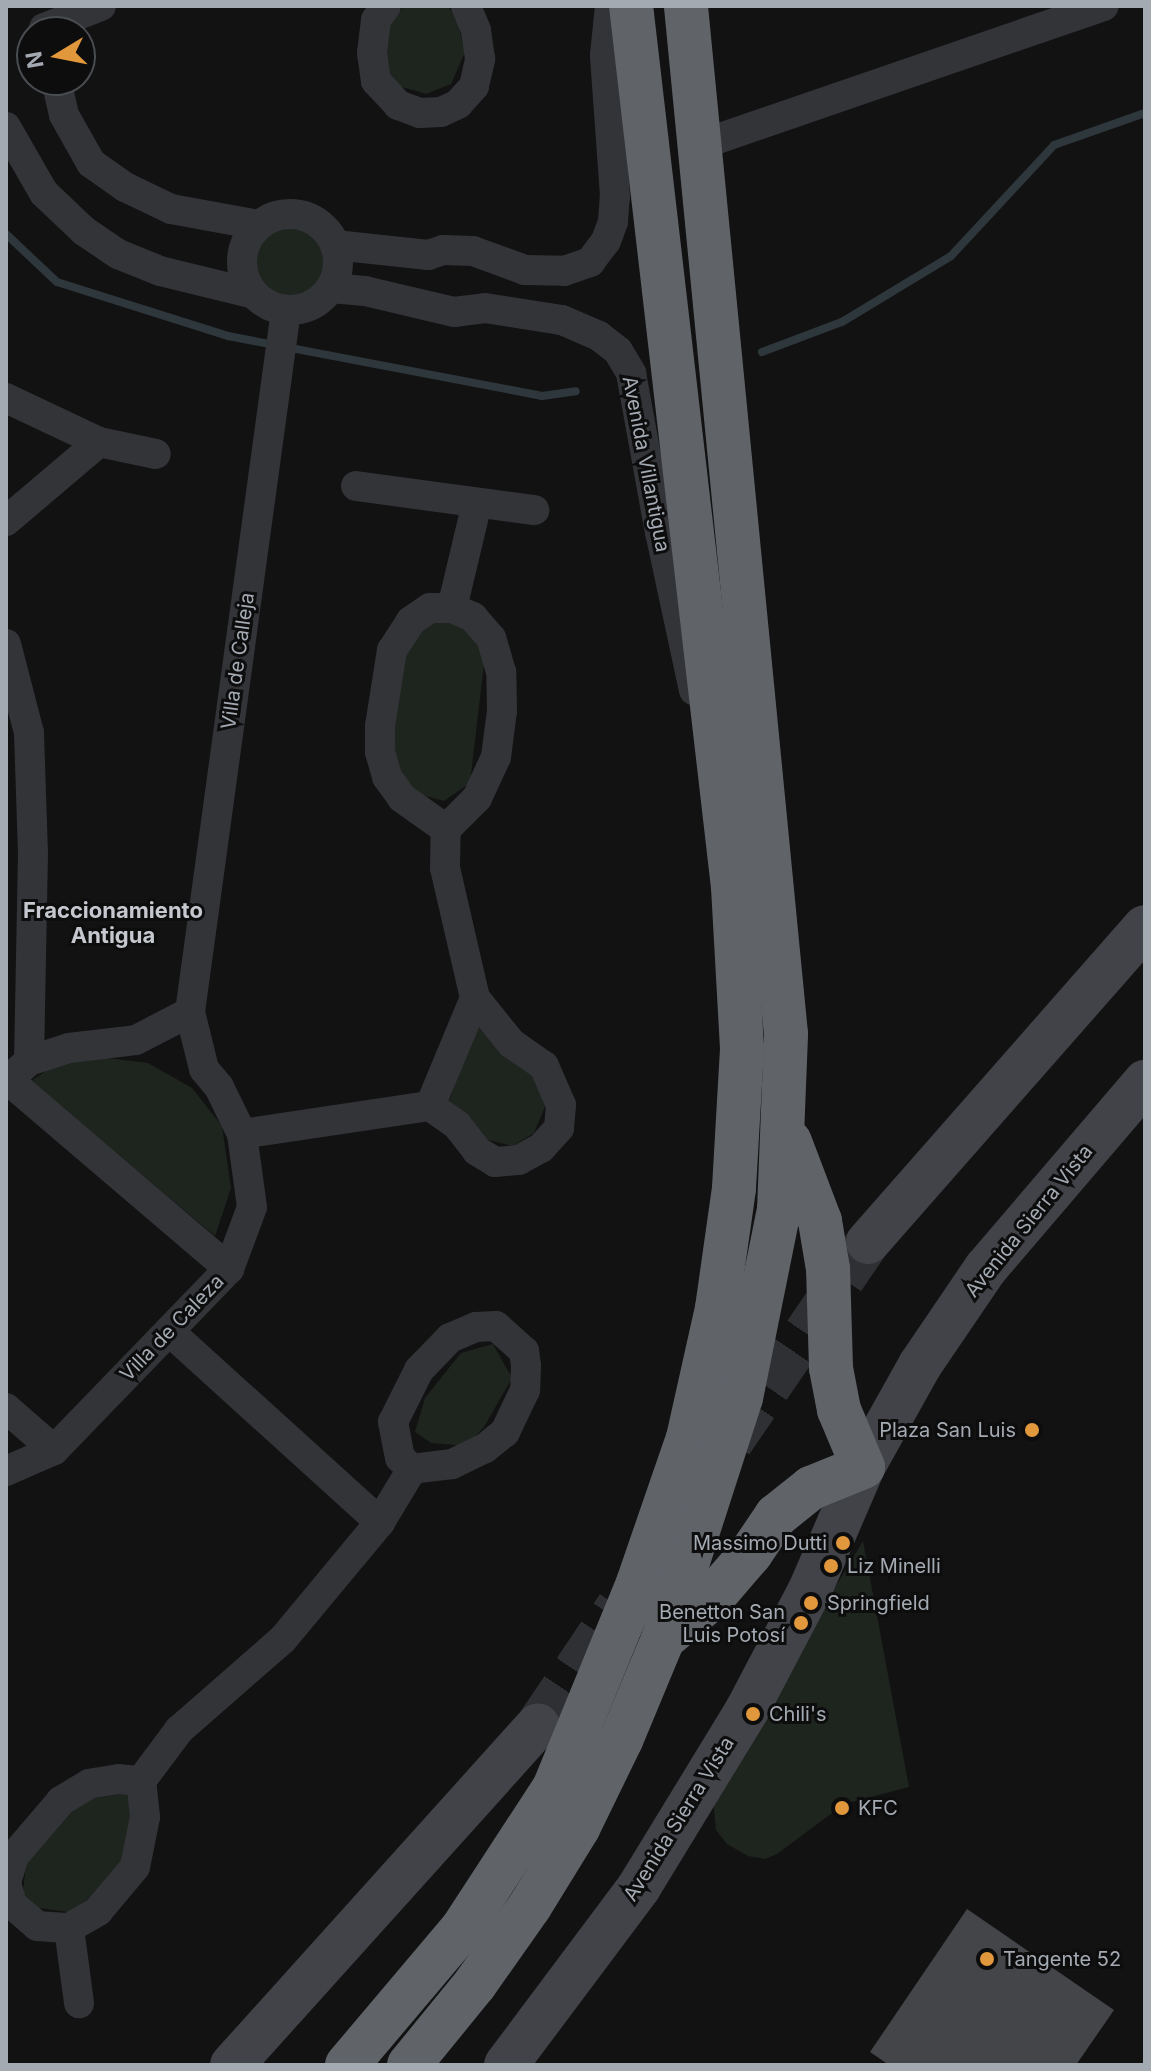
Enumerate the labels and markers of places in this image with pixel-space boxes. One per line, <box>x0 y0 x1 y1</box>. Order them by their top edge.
place label: Plaza San Luis <box>879 1418 1016 1442</box>
marker: Plaza San Luis <box>1023 1421 1041 1439</box>
place label: Massimo Dutti <box>693 1531 827 1555</box>
marker: Massimo Dutti <box>834 1534 852 1552</box>
place label: Liz Minelli <box>847 1554 941 1578</box>
marker: Liz Minelli <box>822 1557 840 1575</box>
place label: Springfield <box>827 1591 930 1615</box>
marker: Springfield <box>802 1594 820 1612</box>
place label: Benetton San Luis Potosí <box>659 1600 785 1647</box>
marker: Benetton San Luis Potosí <box>792 1614 810 1632</box>
place label: Chili's <box>769 1702 827 1726</box>
marker: Chili's <box>744 1705 762 1723</box>
place label: KFC <box>858 1796 898 1820</box>
marker: KFC <box>833 1799 851 1817</box>
place label: Tangente 52 <box>1003 1947 1121 1971</box>
marker: Tangente 52 <box>978 1950 996 1968</box>

